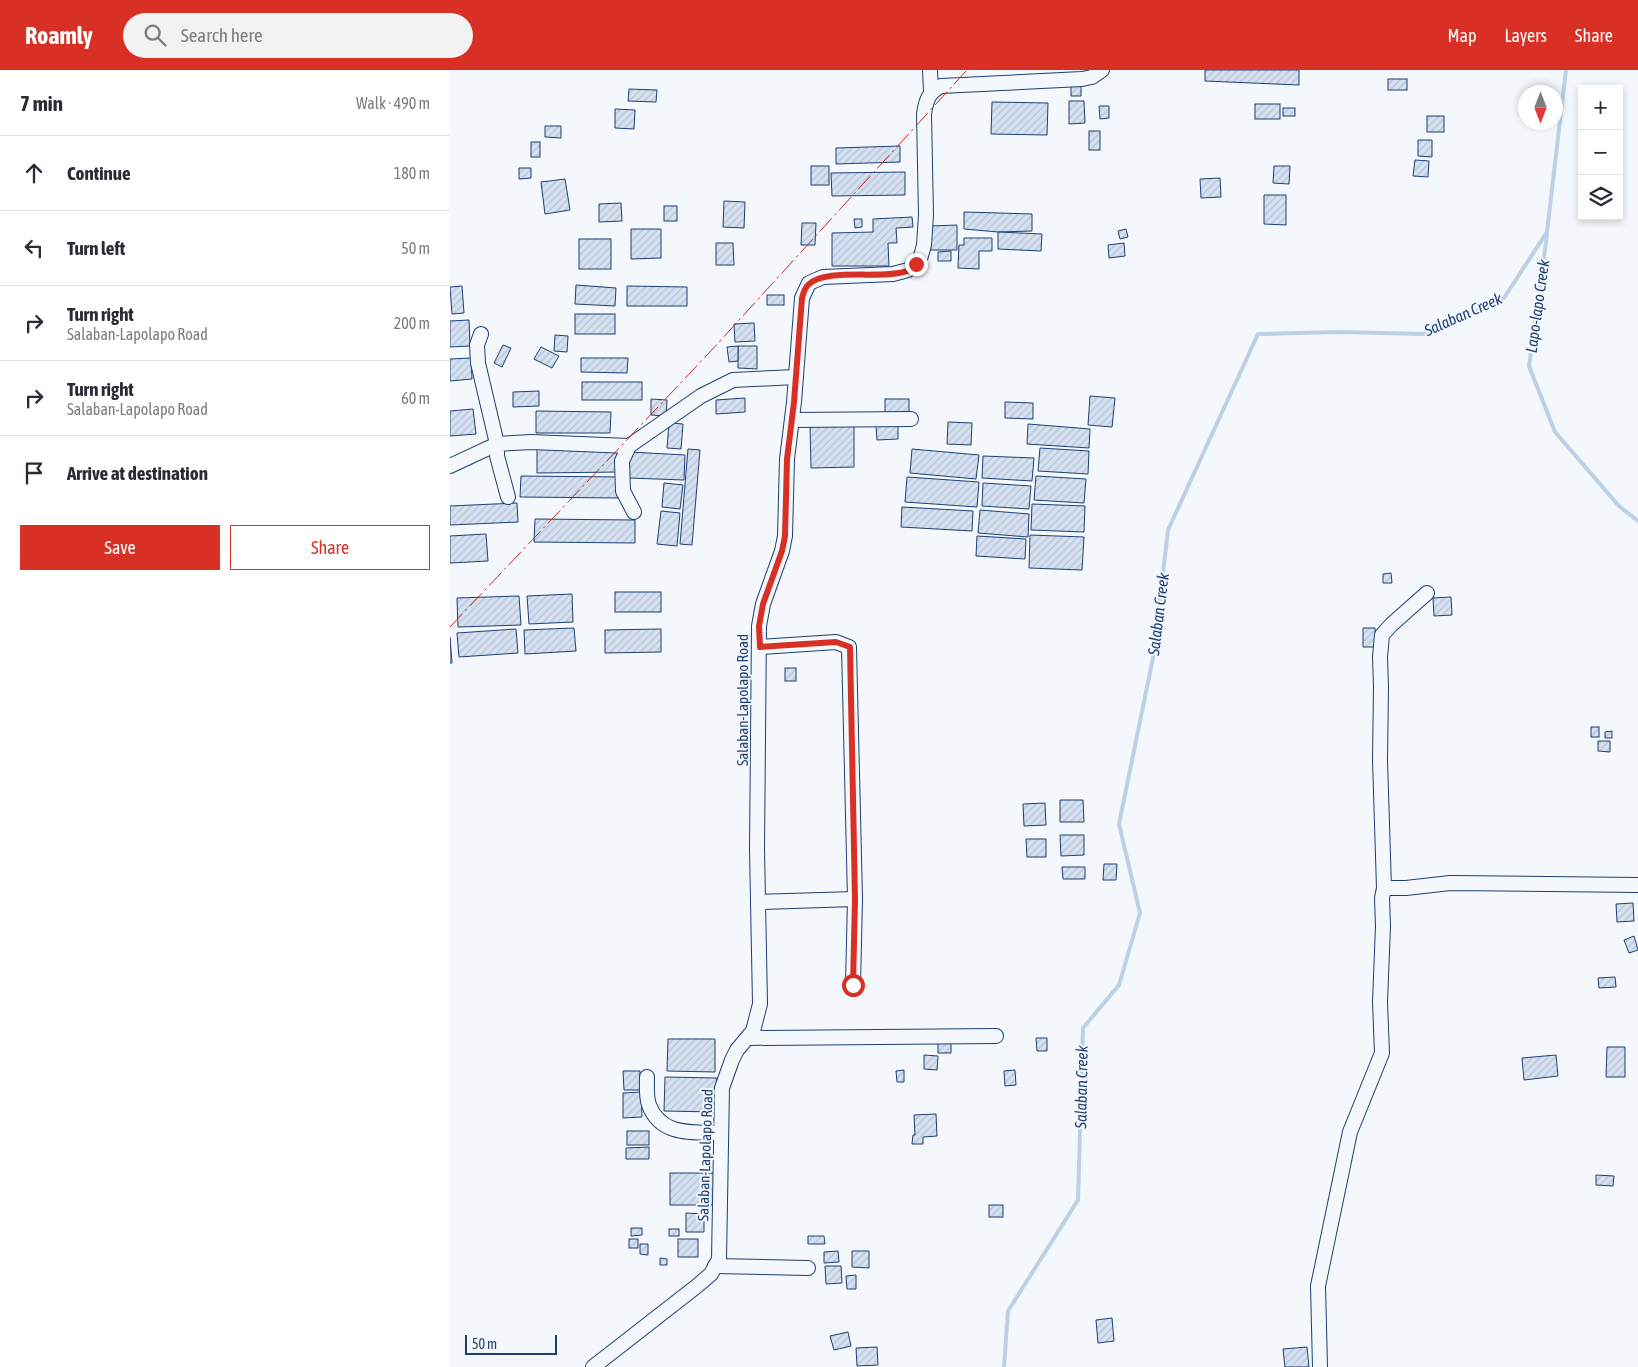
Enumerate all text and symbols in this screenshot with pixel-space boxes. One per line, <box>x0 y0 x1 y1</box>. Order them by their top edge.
search box <box>123 13 473 58</box>
icon: search <box>141 21 169 49</box>
text: Roamly <box>25 22 93 49</box>
text: Search here <box>181 24 263 46</box>
text: Map <box>1447 25 1476 46</box>
text: Layers <box>1504 25 1547 46</box>
text: Share <box>1575 25 1613 46</box>
north arrow <box>1518 85 1563 130</box>
map controls <box>1578 85 1623 220</box>
button: + <box>1578 85 1623 130</box>
text: 7 min <box>20 91 63 115</box>
text: Walk · 490 m <box>356 94 430 112</box>
button: − <box>1578 130 1623 175</box>
icon: ahead <box>20 159 48 187</box>
text: Continue <box>67 162 131 184</box>
text: 180 m <box>394 164 430 182</box>
button: layers <box>1578 175 1623 220</box>
icon: left <box>20 234 48 262</box>
text: Turn left <box>67 237 125 259</box>
text: 50 m <box>401 239 430 257</box>
route end <box>905 253 928 276</box>
water label: Lapo-lapo Creek <box>1522 257 1554 354</box>
water label: Salaban Creek <box>1420 288 1506 340</box>
text: Turn right <box>67 303 134 325</box>
icon: right <box>20 309 48 337</box>
text: 200 m <box>394 314 430 332</box>
text: Salaban-Lapolapo Road <box>67 325 208 343</box>
text: Turn right <box>67 378 134 400</box>
icon: right <box>20 384 48 412</box>
text: 60 m <box>401 389 430 407</box>
text: Salaban-Lapolapo Road <box>67 400 208 418</box>
icon: arrive <box>20 459 48 487</box>
text: Arrive at destination <box>67 462 208 484</box>
button: Save <box>20 525 220 570</box>
button: Share <box>230 525 430 570</box>
water label: Salaban Creek <box>1144 571 1172 657</box>
street label: Salaban-Lapolapo Road <box>734 634 751 766</box>
route start <box>842 974 865 997</box>
water label: Salaban Creek <box>1071 1044 1091 1130</box>
street label: Salaban-Lapolapo Road <box>694 1089 716 1221</box>
scale bar <box>465 1332 558 1355</box>
text: 50 m <box>472 1336 497 1352</box>

